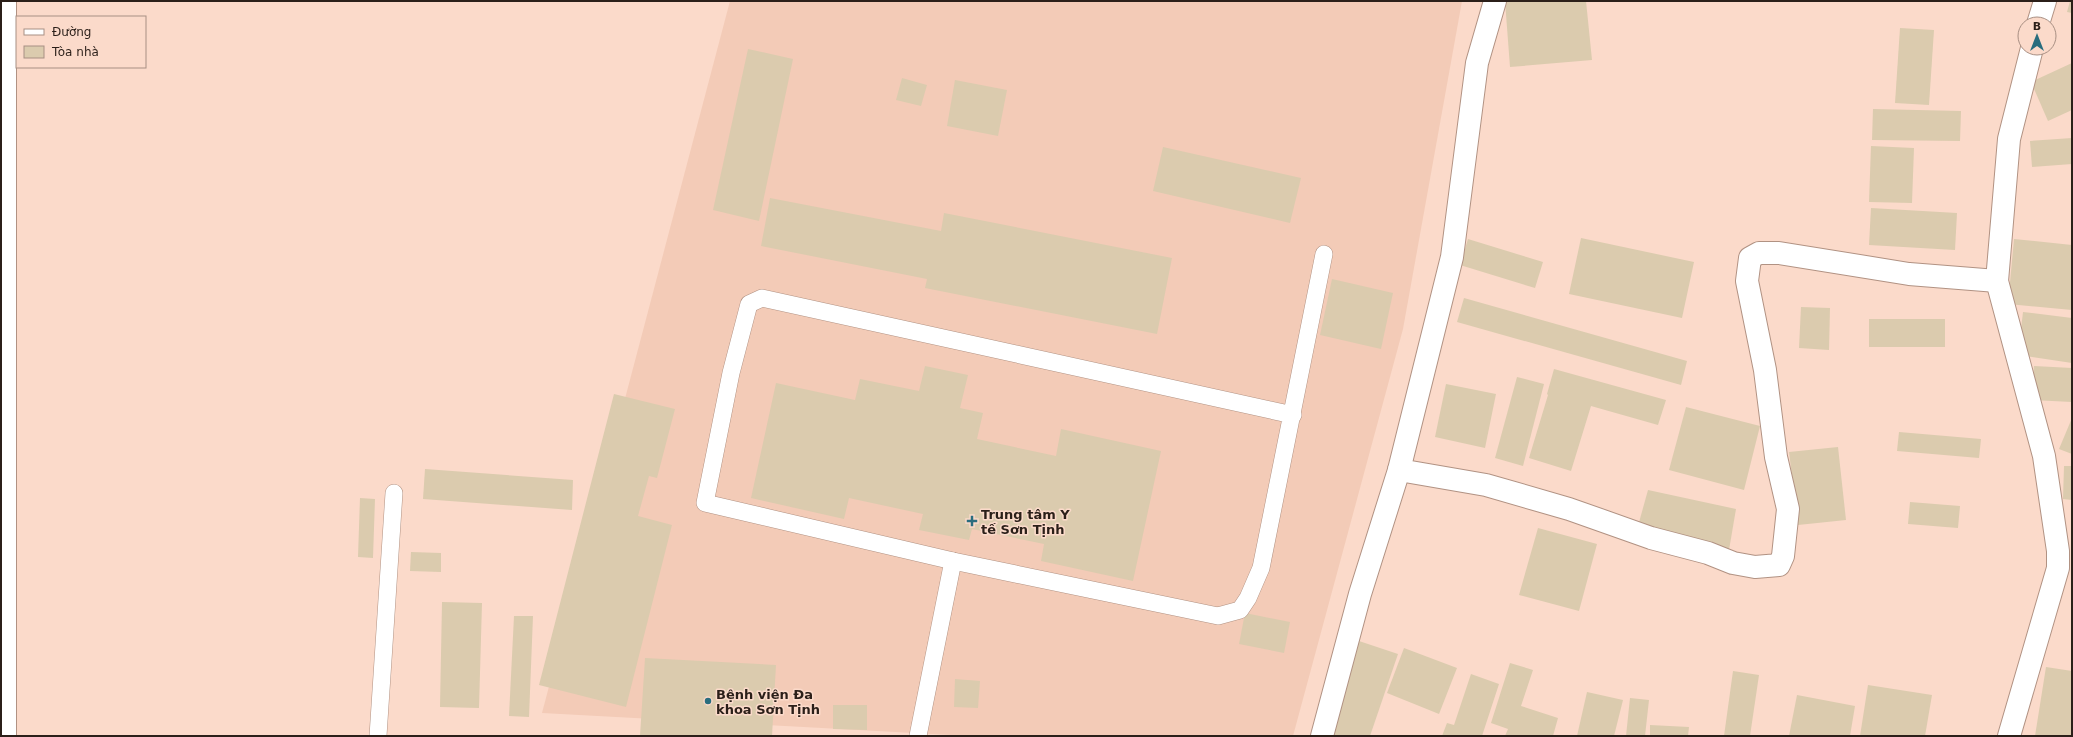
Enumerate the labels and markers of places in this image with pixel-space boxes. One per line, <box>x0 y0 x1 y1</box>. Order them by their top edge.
place label: Trung tâm Y tế Sơn Tịnh <box>981 507 1070 537</box>
marker: Trung tâm Y tế Sơn Tịnh <box>966 515 978 527</box>
place label: Bệnh viện Đa khoa Sơn Tịnh <box>716 687 820 717</box>
marker: Bệnh viện Đa khoa Sơn Tịnh <box>703 696 713 706</box>

